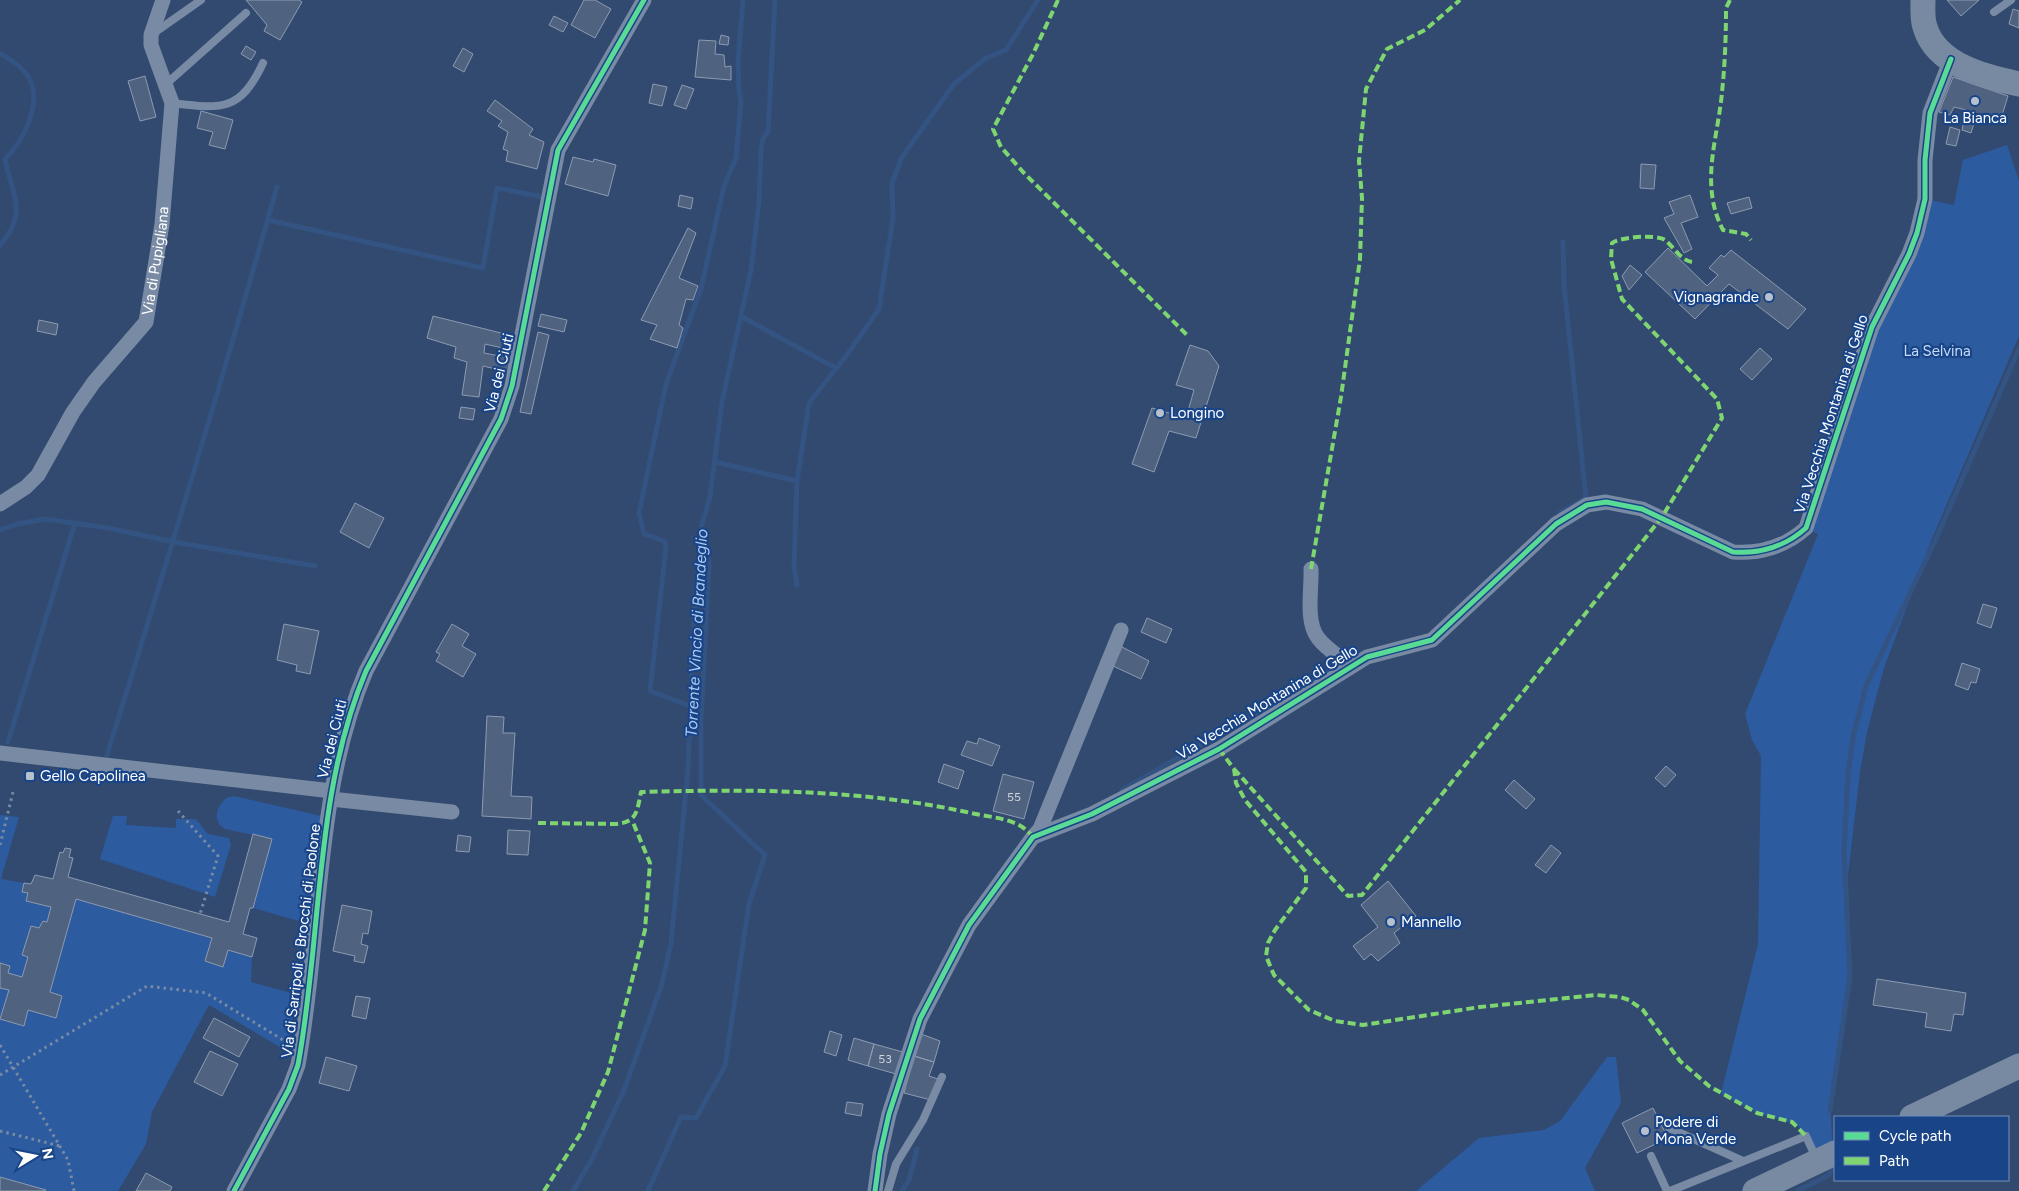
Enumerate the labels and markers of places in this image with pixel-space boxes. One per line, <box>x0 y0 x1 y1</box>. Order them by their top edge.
marker: La Bianca <box>1969 95 1981 107</box>
place label: La Bianca <box>1943 109 2007 127</box>
place label: Vignagrande <box>1673 288 1759 306</box>
marker: Vignagrande <box>1763 291 1775 303</box>
place label: Longino <box>1170 404 1225 422</box>
marker: Longino <box>1154 407 1166 419</box>
place label: Gello Capolinea <box>40 767 146 785</box>
marker: Gello Capolinea <box>24 770 36 782</box>
place label: Mannello <box>1401 913 1462 931</box>
marker: Mannello <box>1385 916 1397 928</box>
place label: Podere di Mona Verde <box>1655 1113 1736 1148</box>
marker: Podere di Mona Verde <box>1639 1125 1651 1137</box>

